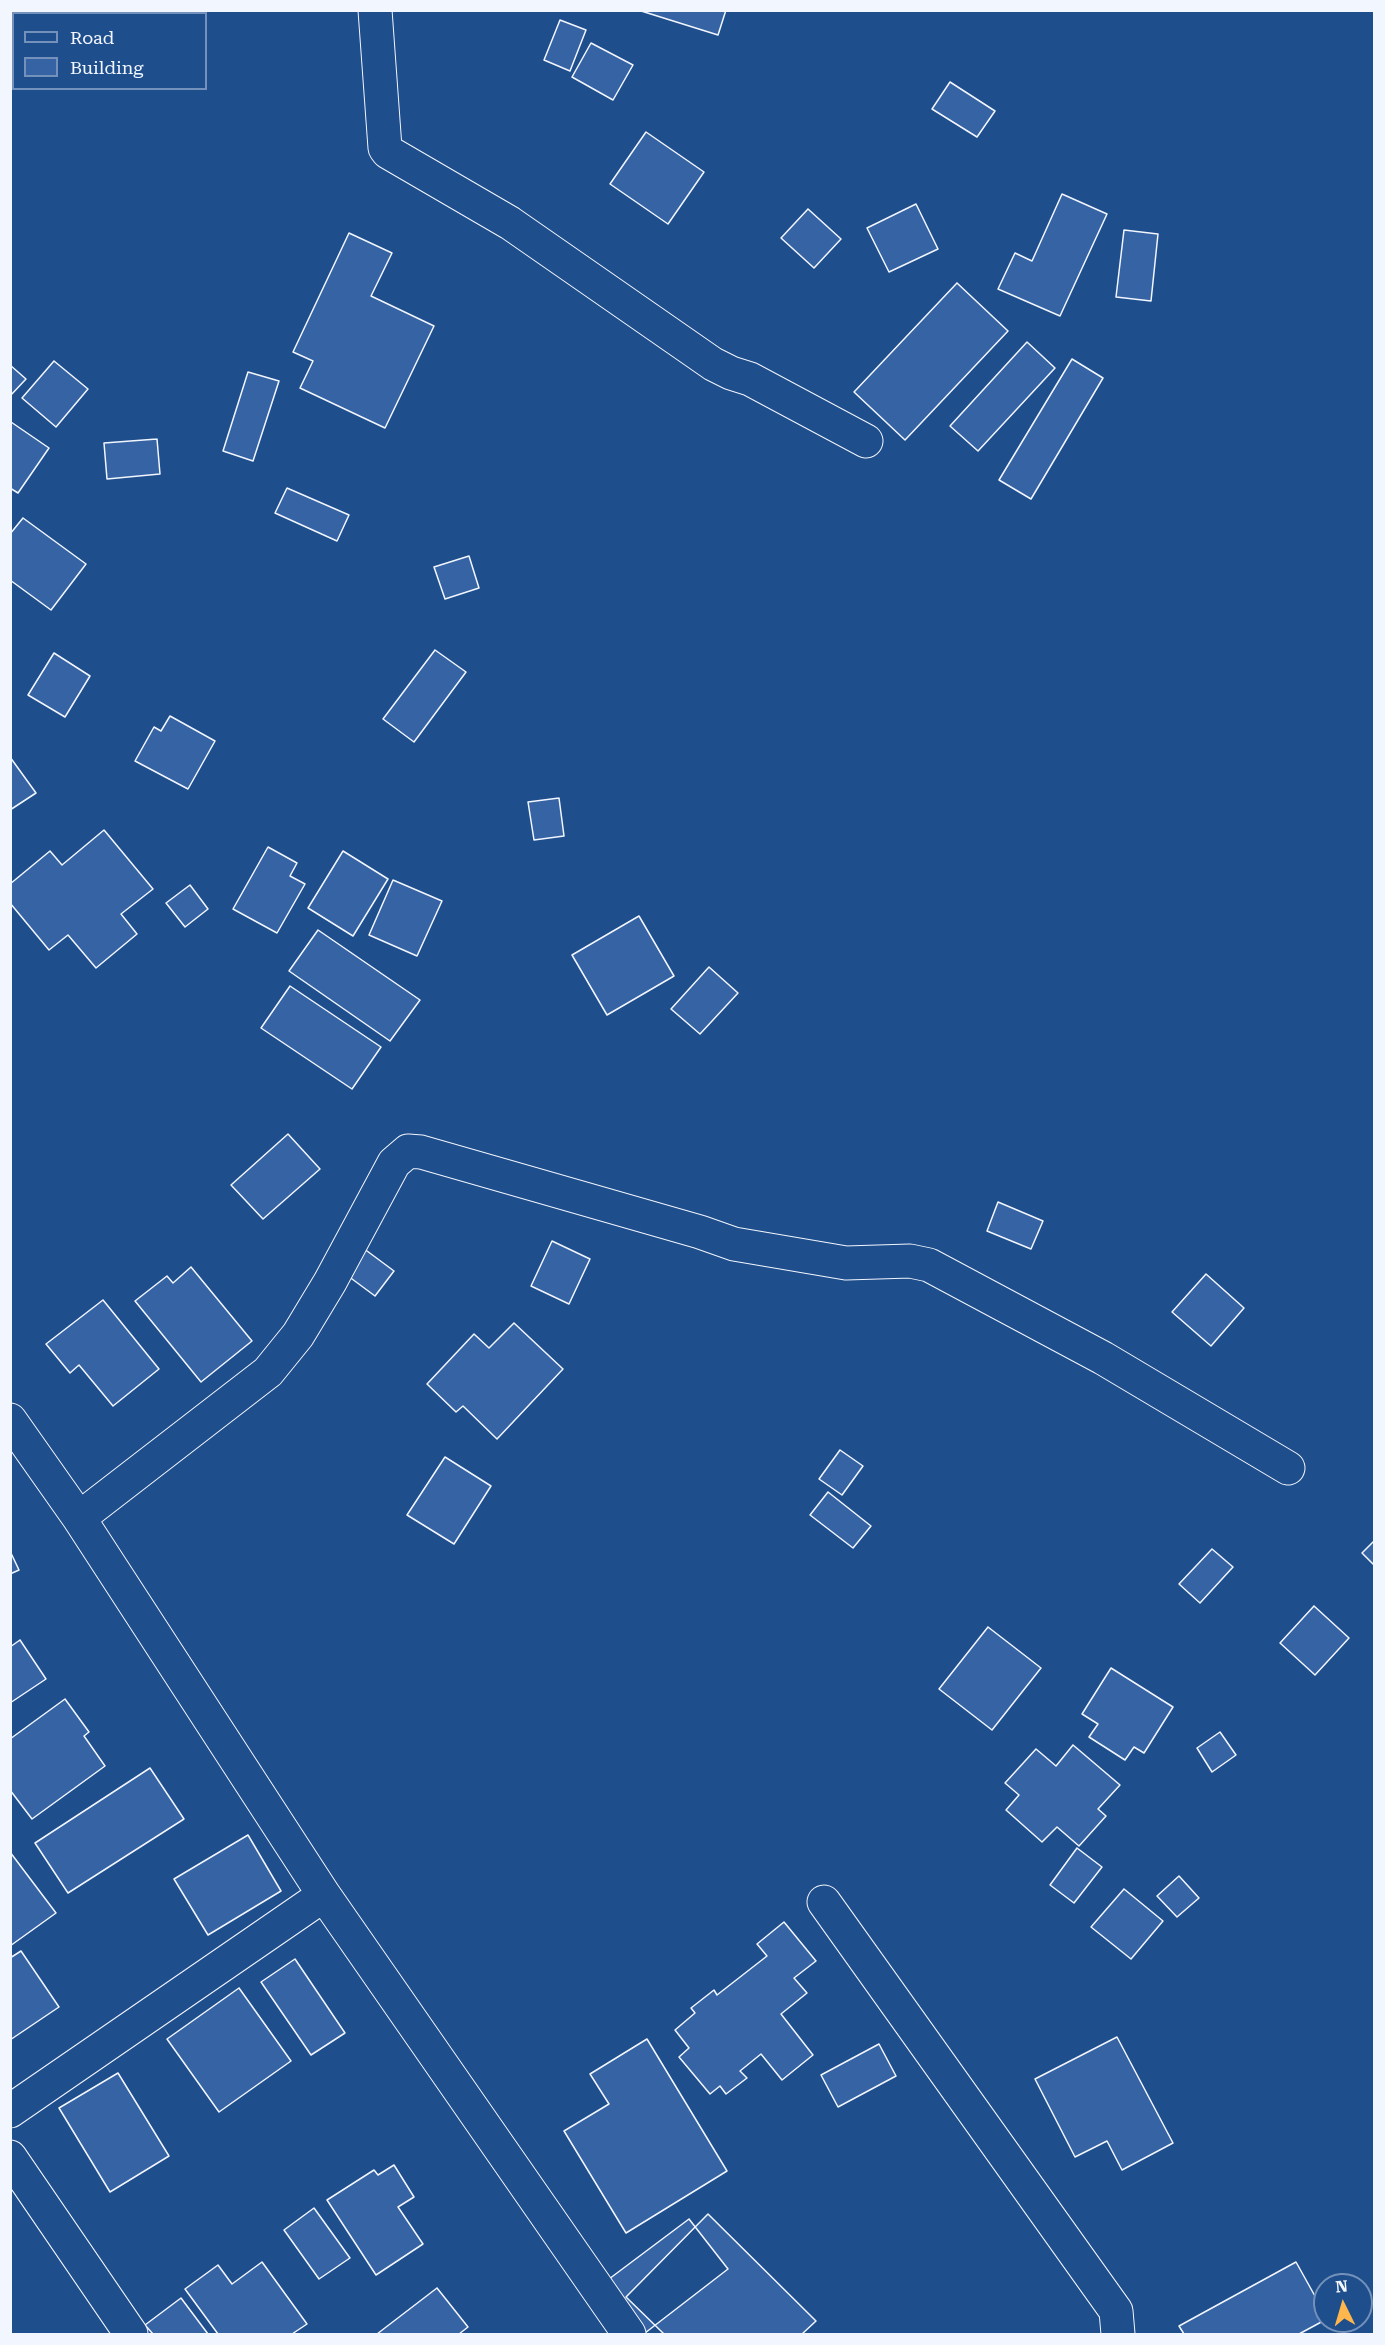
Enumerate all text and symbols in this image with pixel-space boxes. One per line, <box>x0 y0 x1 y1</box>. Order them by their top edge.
legend <box>12 12 207 90</box>
text: Road <box>70 27 114 48</box>
text: Building <box>70 57 144 78</box>
north arrow <box>1313 2273 1373 2333</box>
text: N <box>1335 2277 1349 2297</box>

